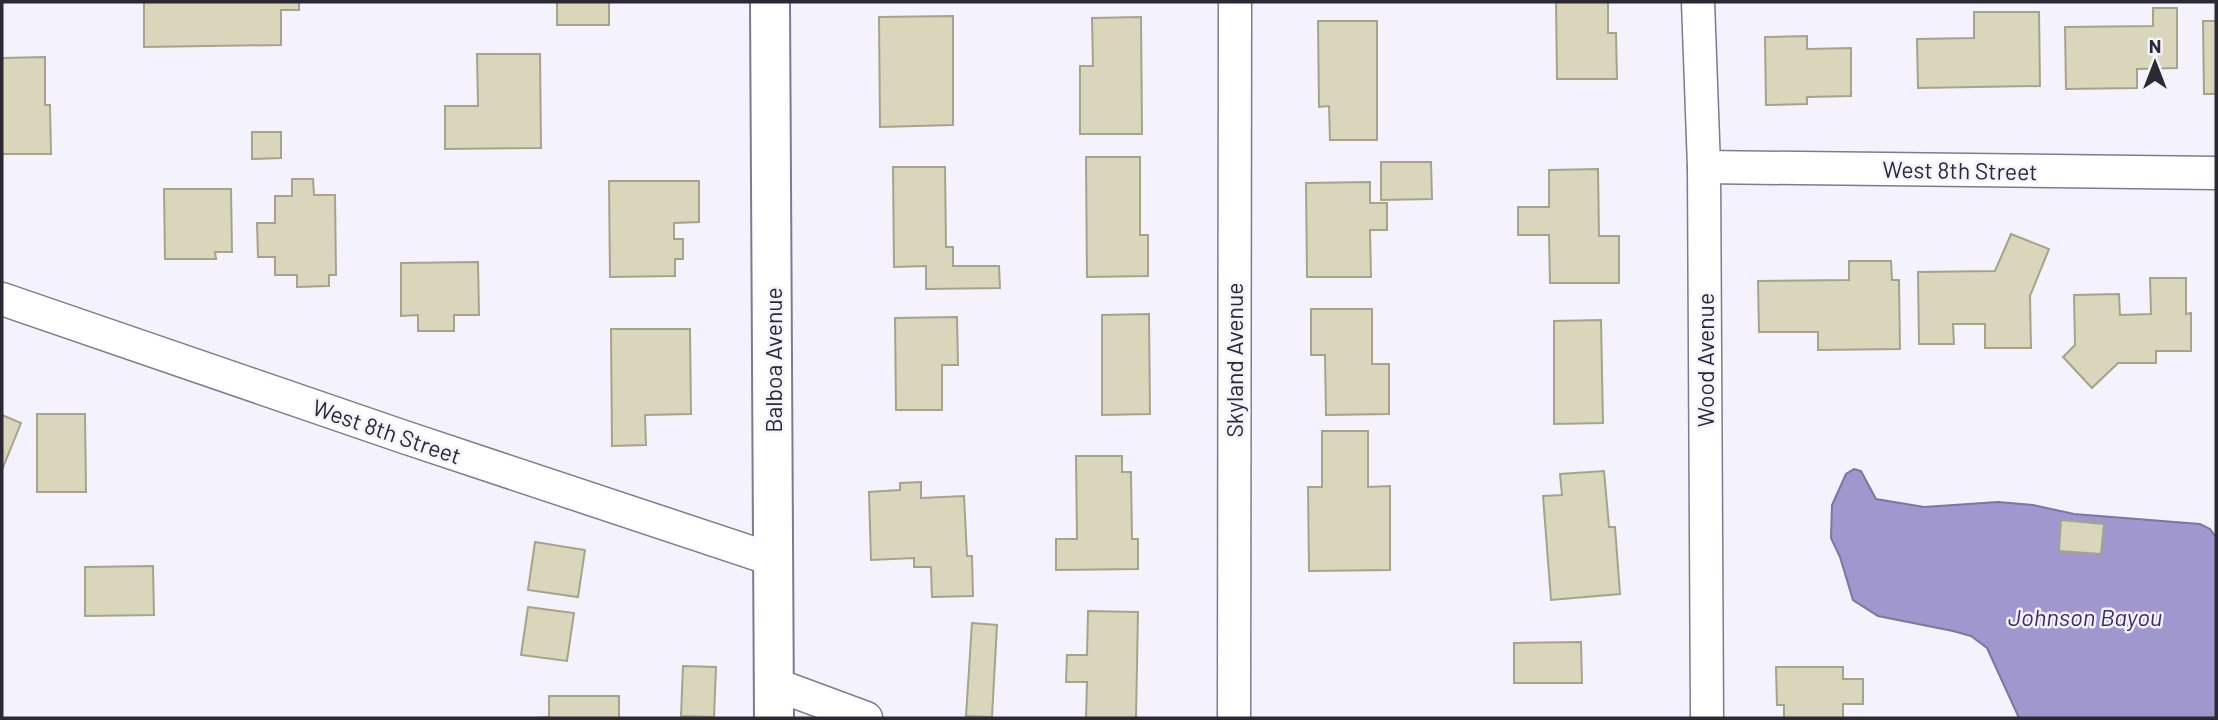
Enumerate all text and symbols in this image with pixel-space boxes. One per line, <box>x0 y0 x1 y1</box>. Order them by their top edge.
north arrow <box>2120 28 2190 98</box>
text: N <box>2149 34 2161 57</box>
street label: West 8th Street <box>1882 155 2038 185</box>
street label: Skyland Avenue <box>1220 282 1248 438</box>
street label: Balboa Avenue <box>759 287 787 433</box>
street label: Wood Avenue <box>1691 293 1719 427</box>
street label: West 8th Street <box>309 392 465 470</box>
water label: Johnson Bayou <box>2008 602 2162 631</box>

